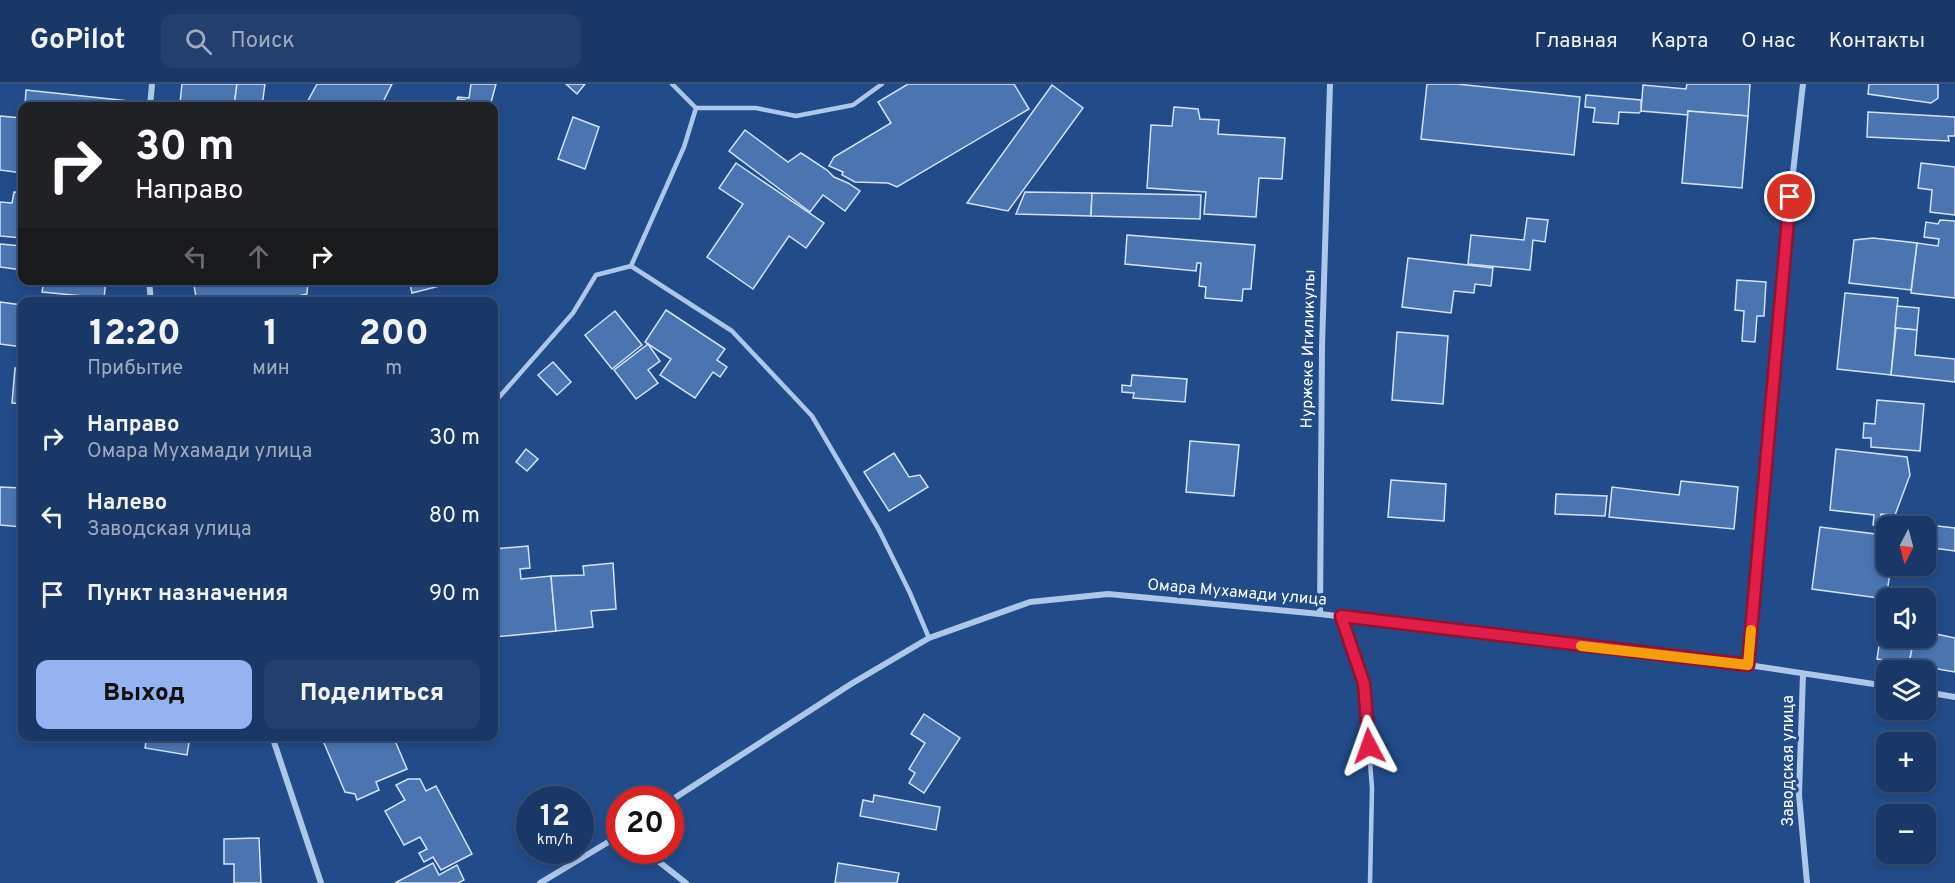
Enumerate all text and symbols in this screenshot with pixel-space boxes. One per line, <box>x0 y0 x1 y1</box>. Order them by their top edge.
search box <box>161 14 581 68</box>
text: GoPilot <box>30 23 125 59</box>
icon: search <box>182 25 215 58</box>
text: Поиск <box>230 28 295 55</box>
text: Главная <box>1534 28 1618 55</box>
text: Карта <box>1651 28 1708 55</box>
text: О нас <box>1741 28 1796 55</box>
text: Контакты <box>1829 28 1925 55</box>
text: 30 m <box>135 122 234 175</box>
icon: right <box>36 126 114 204</box>
pin <box>1764 171 1815 222</box>
text: Направо <box>135 174 243 208</box>
icon: arrive <box>1773 180 1806 213</box>
icon: left <box>179 240 212 273</box>
icon: ahead <box>242 240 275 273</box>
icon: right <box>305 240 338 273</box>
street label: Нуржеке Игиликулы <box>1298 269 1320 429</box>
text: 12:20 <box>89 312 181 358</box>
text: 1 <box>264 312 278 358</box>
text: 200 <box>359 312 429 358</box>
text: Прибытие <box>87 356 183 382</box>
text: мин <box>252 356 290 382</box>
text: m <box>385 356 402 382</box>
text: Направо <box>87 412 179 439</box>
icon: right <box>36 422 69 455</box>
text: 30 m <box>429 425 480 452</box>
text: Омара Мухамади улица <box>87 439 312 465</box>
text: Налево <box>87 490 167 517</box>
icon: left <box>36 500 69 533</box>
text: 80 m <box>429 503 480 530</box>
north arrow <box>1876 516 1936 576</box>
map controls <box>1876 516 1936 864</box>
text: Заводская улица <box>87 517 252 543</box>
street label: Омара Мухамади улица <box>1146 575 1328 611</box>
icon: arrive <box>36 578 69 611</box>
text: Пункт назначения <box>87 581 288 608</box>
text: 90 m <box>429 581 480 608</box>
button: sound <box>1876 588 1936 648</box>
button: Выход <box>36 660 252 729</box>
button: Поделиться <box>264 660 480 729</box>
button: layers <box>1876 660 1936 720</box>
street label: Заводская улица <box>1779 695 1799 827</box>
position arrow <box>1337 714 1401 778</box>
button: + <box>1876 732 1936 792</box>
speed limit sign: 20 <box>606 786 684 864</box>
text: 12 <box>540 799 570 836</box>
button: − <box>1876 804 1936 864</box>
text: km/h <box>537 831 573 850</box>

